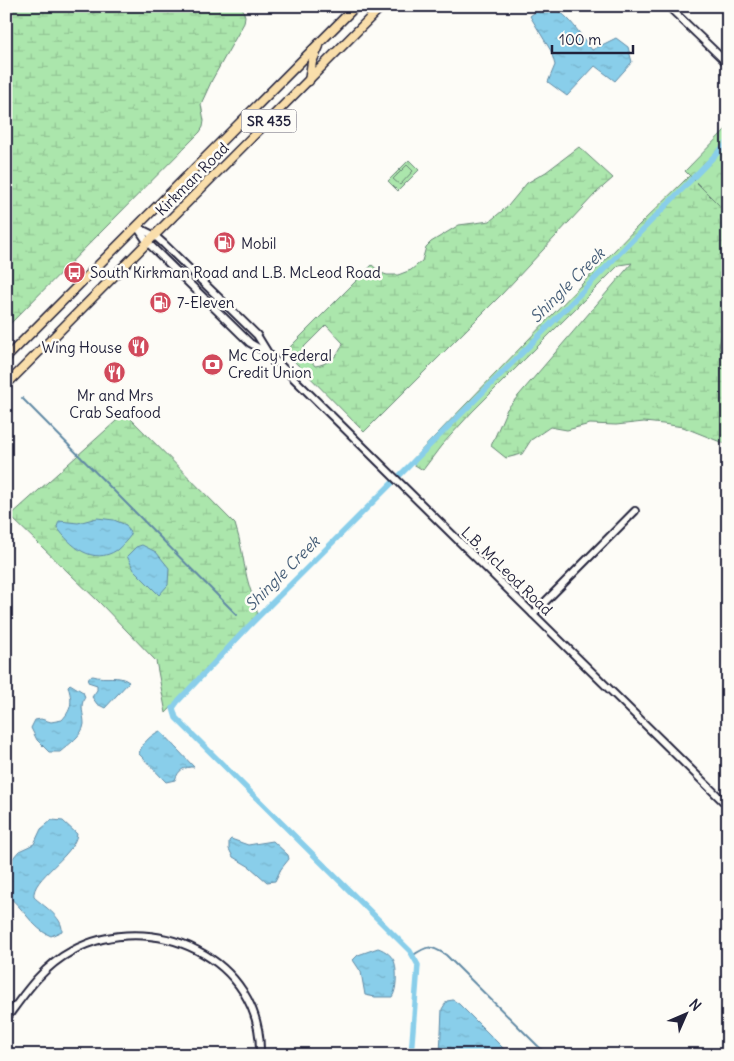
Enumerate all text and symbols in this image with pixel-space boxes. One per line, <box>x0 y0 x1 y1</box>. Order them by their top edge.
scale bar <box>552 22 633 54</box>
text: 100 m <box>559 30 601 49</box>
road number: SR 435 <box>242 110 296 132</box>
street label: Kirkman Road <box>151 138 233 220</box>
fuel station icon: Mobil <box>213 231 237 255</box>
place label: Mobil <box>241 234 276 253</box>
water label: Shingle Creek <box>525 242 610 327</box>
bus stop icon: South Kirkman Road and L.B. McLeod Road <box>62 260 86 284</box>
place label: South Kirkman Road and L.B. McLeod Road <box>90 263 381 282</box>
fuel station icon: 7-Eleven <box>149 290 173 314</box>
place label: 7-Eleven <box>177 293 235 312</box>
restaurant icon: Wing House <box>126 335 150 359</box>
place label: Wing House <box>42 338 122 357</box>
place label: Mc Coy Federal Credit Union <box>228 346 332 382</box>
bank icon: Mc Coy Federal Credit Union <box>200 352 224 376</box>
restaurant icon: Mr and Mrs Crab Seafood <box>103 360 127 384</box>
place label: Mr and Mrs Crab Seafood <box>69 386 161 422</box>
street label: L.B. McLeod Road <box>458 523 557 619</box>
water label: Shingle Creek <box>240 530 325 615</box>
north arrow <box>662 988 712 1038</box>
text: N <box>685 995 705 1015</box>

